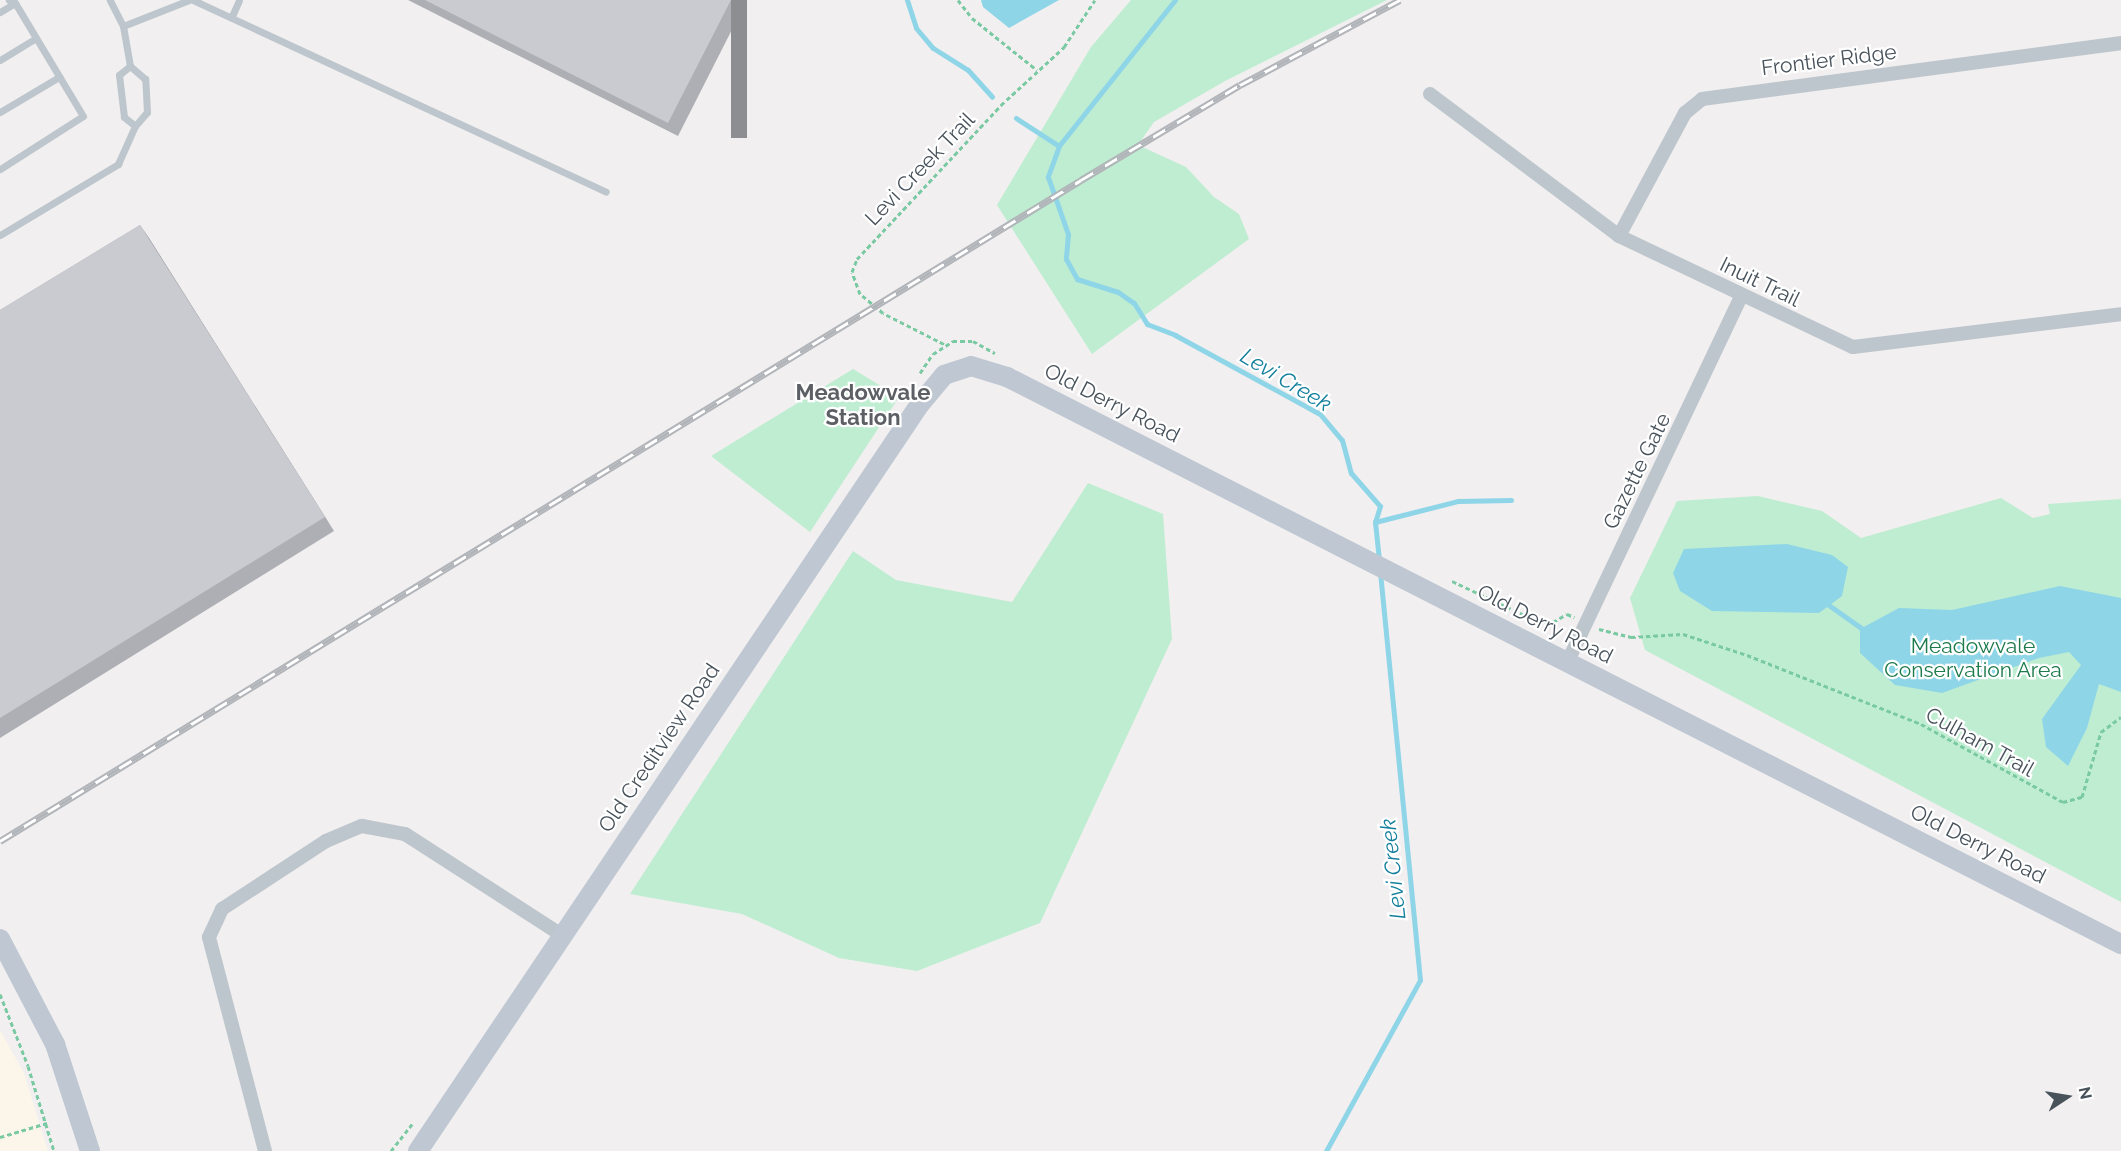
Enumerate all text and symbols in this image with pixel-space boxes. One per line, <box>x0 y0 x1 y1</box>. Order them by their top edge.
street label: Frontier Ridge <box>1760 39 1898 81</box>
street label: Levi Creek Trail <box>860 107 980 231</box>
street label: Inuit Trail <box>1715 252 1805 312</box>
water label: Levi Creek <box>1236 343 1336 417</box>
street label: Old Derry Road <box>1040 358 1184 448</box>
district label: Meadowvale Station <box>796 379 930 430</box>
street label: Gazette Gate <box>1598 409 1676 533</box>
street label: Old Derry Road <box>1473 579 1617 669</box>
park label: Meadowvale Conservation Area <box>1884 633 2062 683</box>
street label: Old Creditview Road <box>593 658 725 838</box>
street label: Culham Trail <box>1921 702 2039 782</box>
street label: Old Derry Road <box>1906 799 2050 889</box>
water label: Levi Creek <box>1375 817 1411 921</box>
north arrow <box>2037 1067 2097 1127</box>
text: N <box>2075 1085 2096 1101</box>

